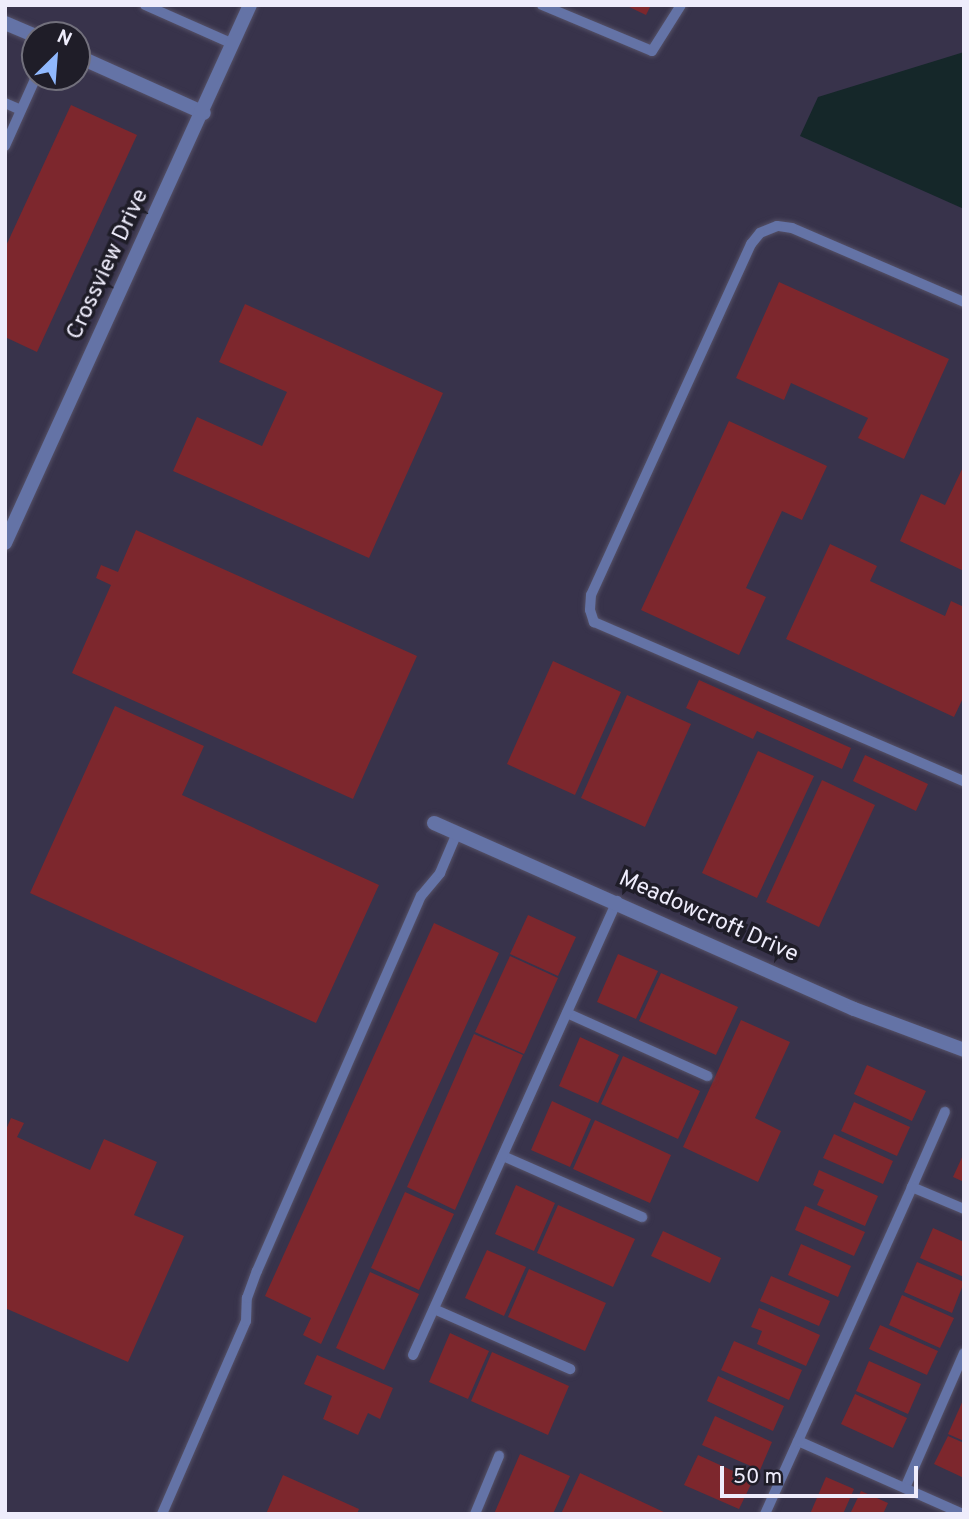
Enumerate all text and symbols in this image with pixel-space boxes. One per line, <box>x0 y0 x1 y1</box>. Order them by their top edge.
north arrow <box>21 21 91 91</box>
text: N <box>53 25 75 53</box>
street label: Crossview Drive <box>62 185 156 345</box>
street label: Meadowcroft Drive <box>614 866 802 970</box>
scale bar <box>724 1452 922 1496</box>
text: 50 m <box>733 1464 782 1491</box>

